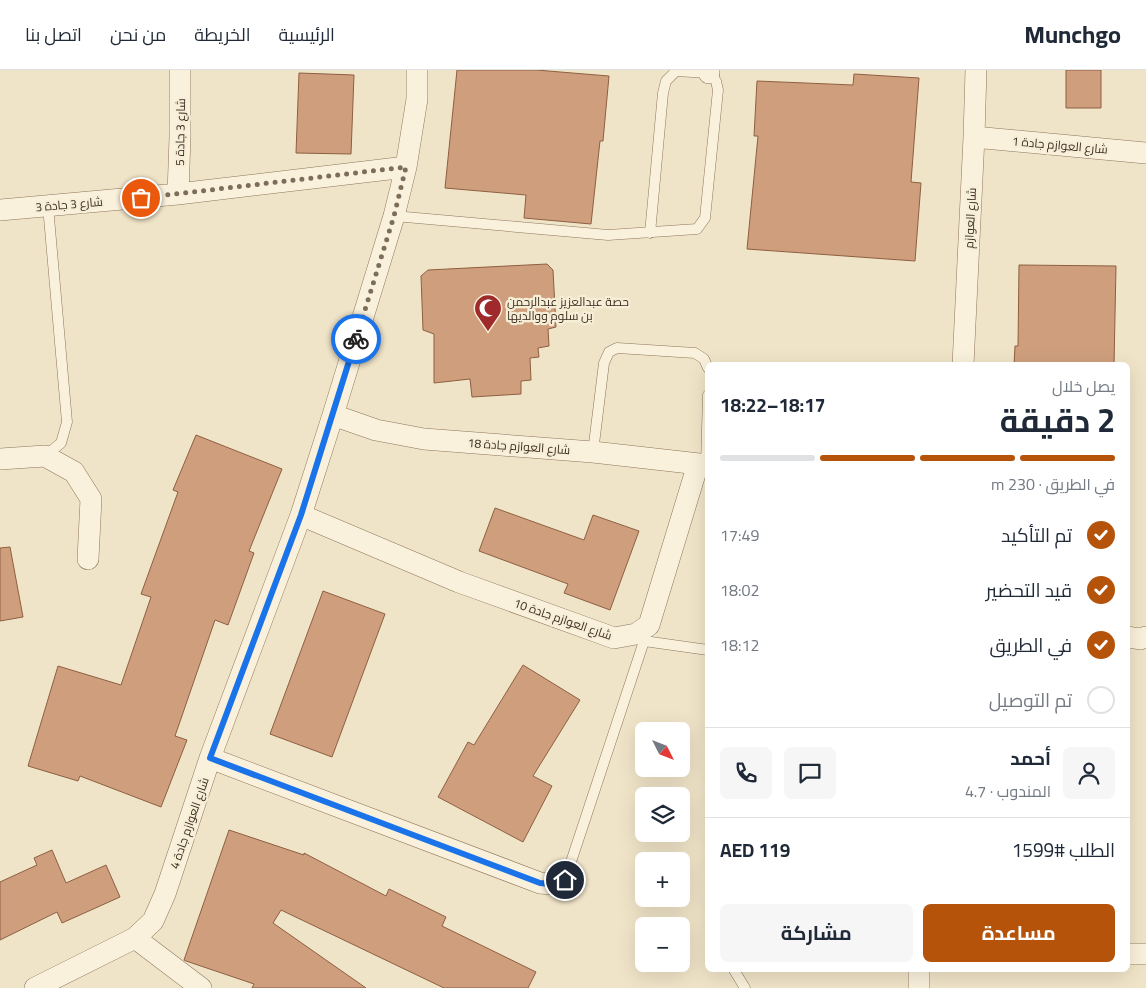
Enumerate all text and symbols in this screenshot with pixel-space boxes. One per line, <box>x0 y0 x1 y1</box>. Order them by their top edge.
text: Munchgo <box>1025 12 1121 57</box>
text: اتصل بنا <box>25 18 82 51</box>
text: من نحن <box>110 18 166 51</box>
text: الخريطة <box>194 18 250 51</box>
text: الرئيسية <box>278 18 335 51</box>
street label: شارع 3 جادة 5 <box>168 98 192 166</box>
street label: شارع العوازم جادة 1 <box>1011 129 1109 161</box>
pin <box>120 177 162 219</box>
icon: bag <box>127 184 155 212</box>
street label: شارع العوازم <box>957 187 983 249</box>
street label: شارع 3 جادة 3 <box>34 190 104 218</box>
place label: حصة عبدالعزيز عبدالرحمن بن سلوم ووالديها <box>507 290 629 327</box>
mosque icon: حصة عبدالعزيز عبدالرحمن بن سلوم ووالديها <box>473 293 503 332</box>
courier <box>331 314 381 364</box>
icon: bike <box>342 325 370 353</box>
text: يصل خلال <box>1052 371 1115 401</box>
text: 18:17–18:22 <box>720 387 825 423</box>
text: 2 دقيقة <box>1000 390 1115 450</box>
street label: شارع العوازم جادة 18 <box>467 431 571 461</box>
text: في الطريق · 230 m <box>991 469 1115 499</box>
text: تم التأكيد <box>1001 517 1072 553</box>
text: 17:49 <box>720 520 759 550</box>
icon: check <box>1087 521 1115 549</box>
text: قيد التحضير <box>986 572 1072 608</box>
text: 18:02 <box>720 575 759 605</box>
icon: check <box>1087 576 1115 604</box>
street label: شارع العوازم جادة 10 <box>511 591 615 647</box>
text: في الطريق <box>989 627 1072 663</box>
text: 18:12 <box>720 630 759 660</box>
icon: check <box>1087 631 1115 659</box>
text: تم التوصيل <box>989 682 1072 718</box>
north arrow <box>635 722 690 778</box>
map controls <box>635 722 690 972</box>
text: أحمد <box>1010 740 1051 776</box>
button: phone <box>720 747 772 799</box>
button: chat <box>784 747 836 799</box>
button: person <box>1063 747 1115 799</box>
street label: شارع العوازم جادة 4 <box>163 774 216 872</box>
text: المندوب · 4.7 <box>965 776 1051 806</box>
button: layers <box>635 787 690 842</box>
text: AED 119 <box>720 832 790 868</box>
text: الطلب #1599 <box>1012 832 1115 868</box>
button: + <box>635 852 690 907</box>
pin <box>544 859 586 901</box>
icon: home <box>551 866 579 894</box>
button: مشاركة <box>720 904 913 962</box>
button: مساعدة <box>923 904 1115 962</box>
button: − <box>635 917 690 972</box>

